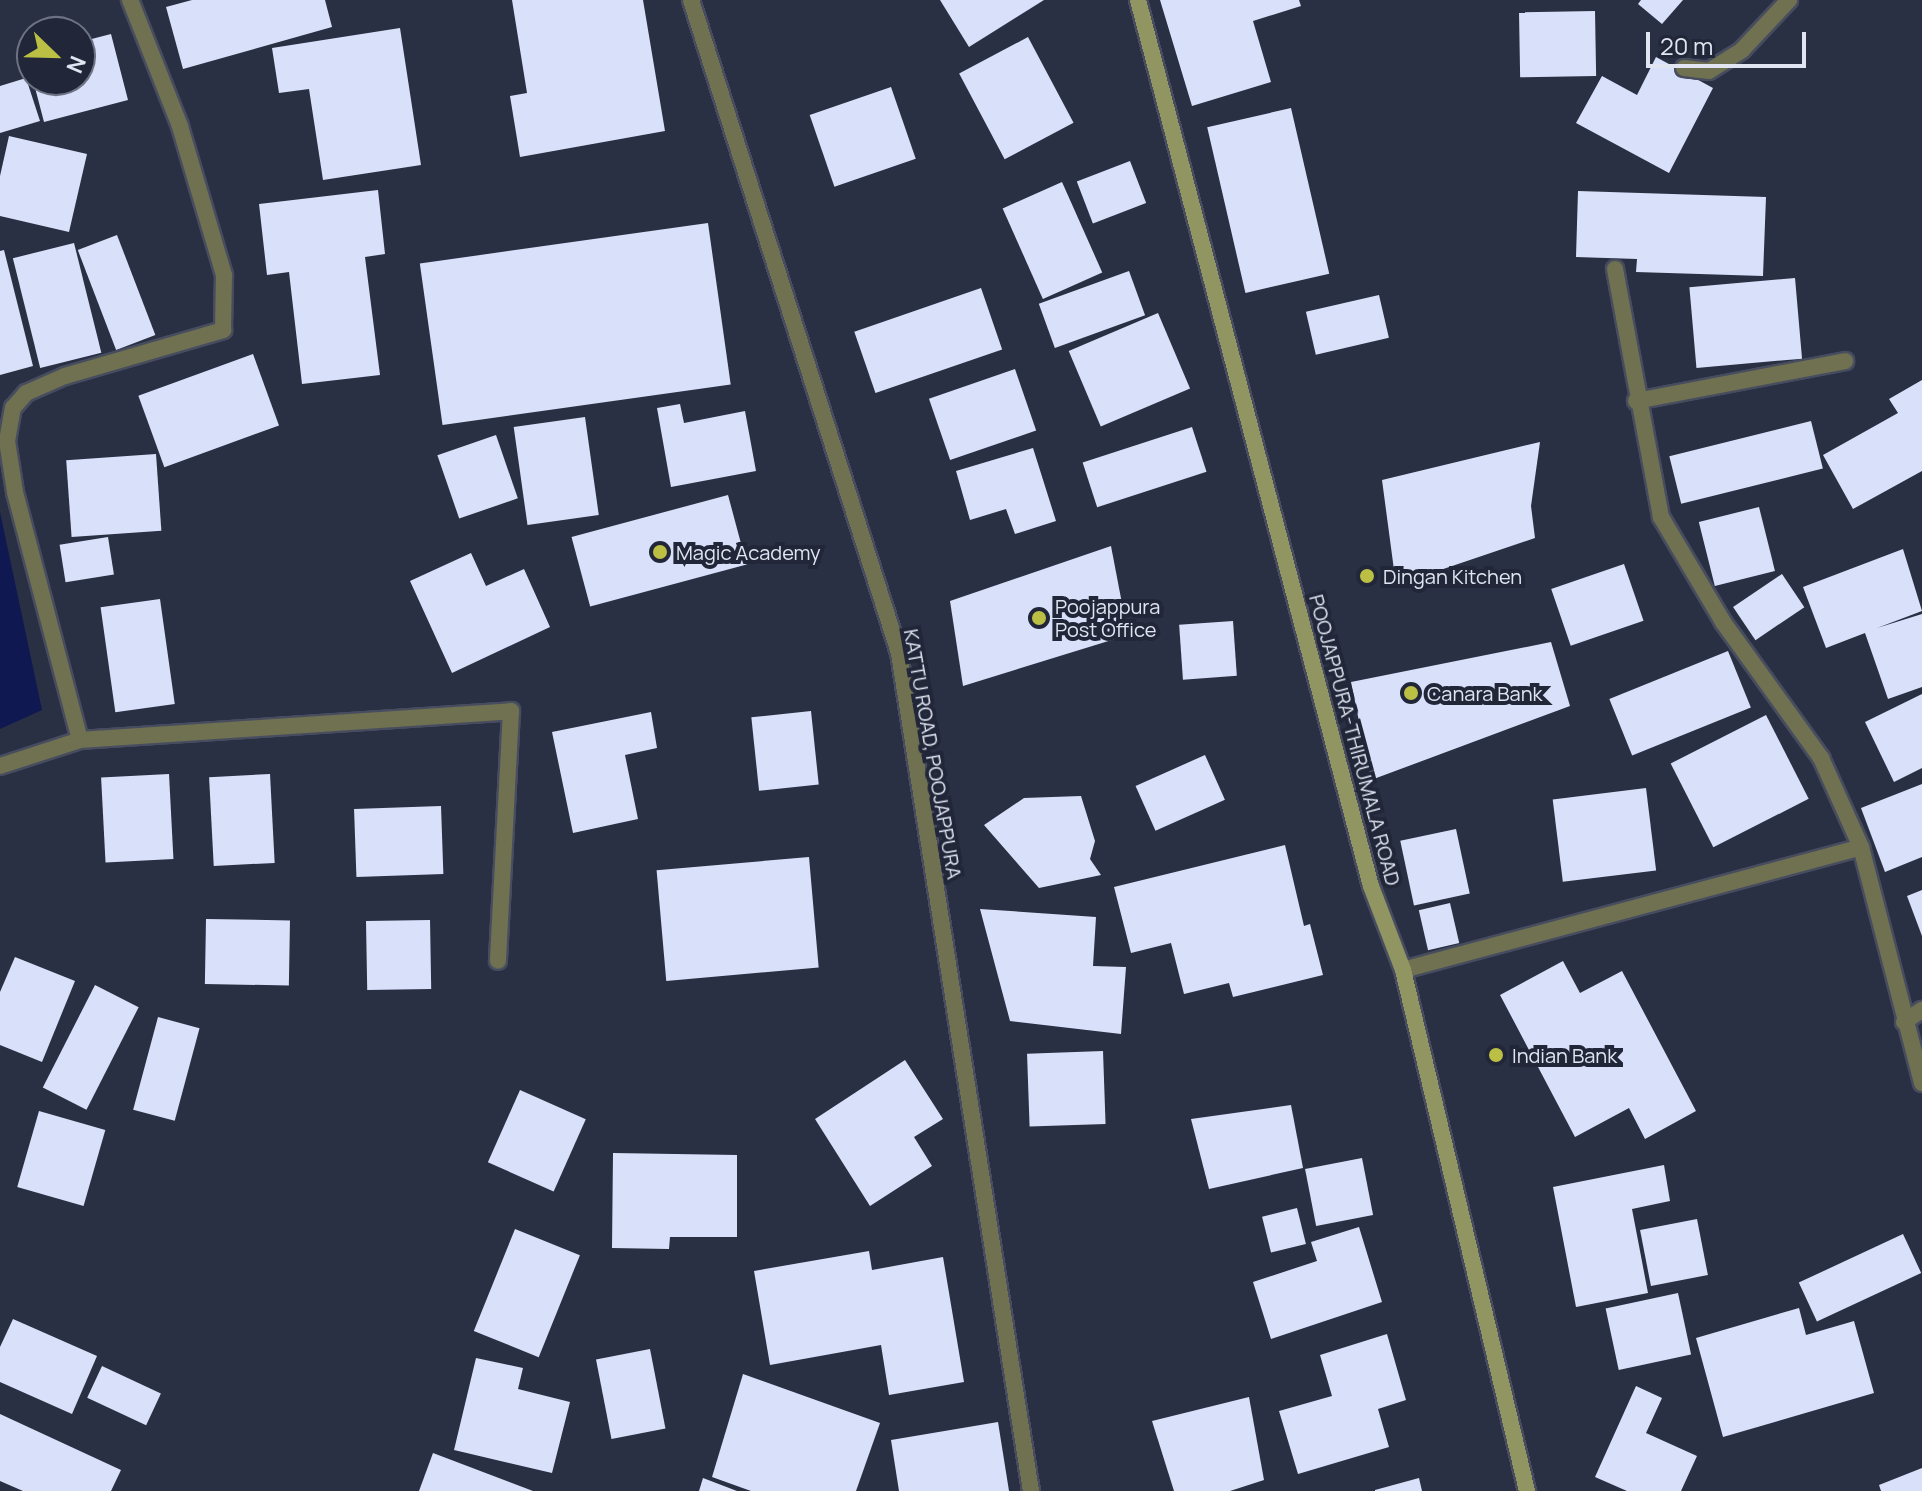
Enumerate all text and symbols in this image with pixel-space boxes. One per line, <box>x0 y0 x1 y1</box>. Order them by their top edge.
north arrow <box>16 16 96 96</box>
scale bar <box>1650 16 1810 66</box>
text: 20 m <box>1660 29 1713 62</box>
text: N <box>59 51 93 78</box>
place label: Magic Academy <box>676 540 821 564</box>
marker: Magic Academy <box>651 543 669 561</box>
place label: Dingan Kitchen <box>1383 564 1522 588</box>
marker: Dingan Kitchen <box>1358 567 1376 585</box>
street label: POOJAPPURA-THIRUMALA ROAD <box>1305 592 1405 888</box>
place label: Poojappura Post Office <box>1055 594 1160 641</box>
marker: Poojappura Post Office <box>1030 609 1048 627</box>
street label: KATTU ROAD, POOJAPPURA <box>899 627 967 881</box>
place label: Canara Bank <box>1427 681 1542 705</box>
marker: Canara Bank <box>1402 684 1420 702</box>
place label: Indian Bank <box>1512 1043 1617 1067</box>
marker: Indian Bank <box>1487 1046 1505 1064</box>

